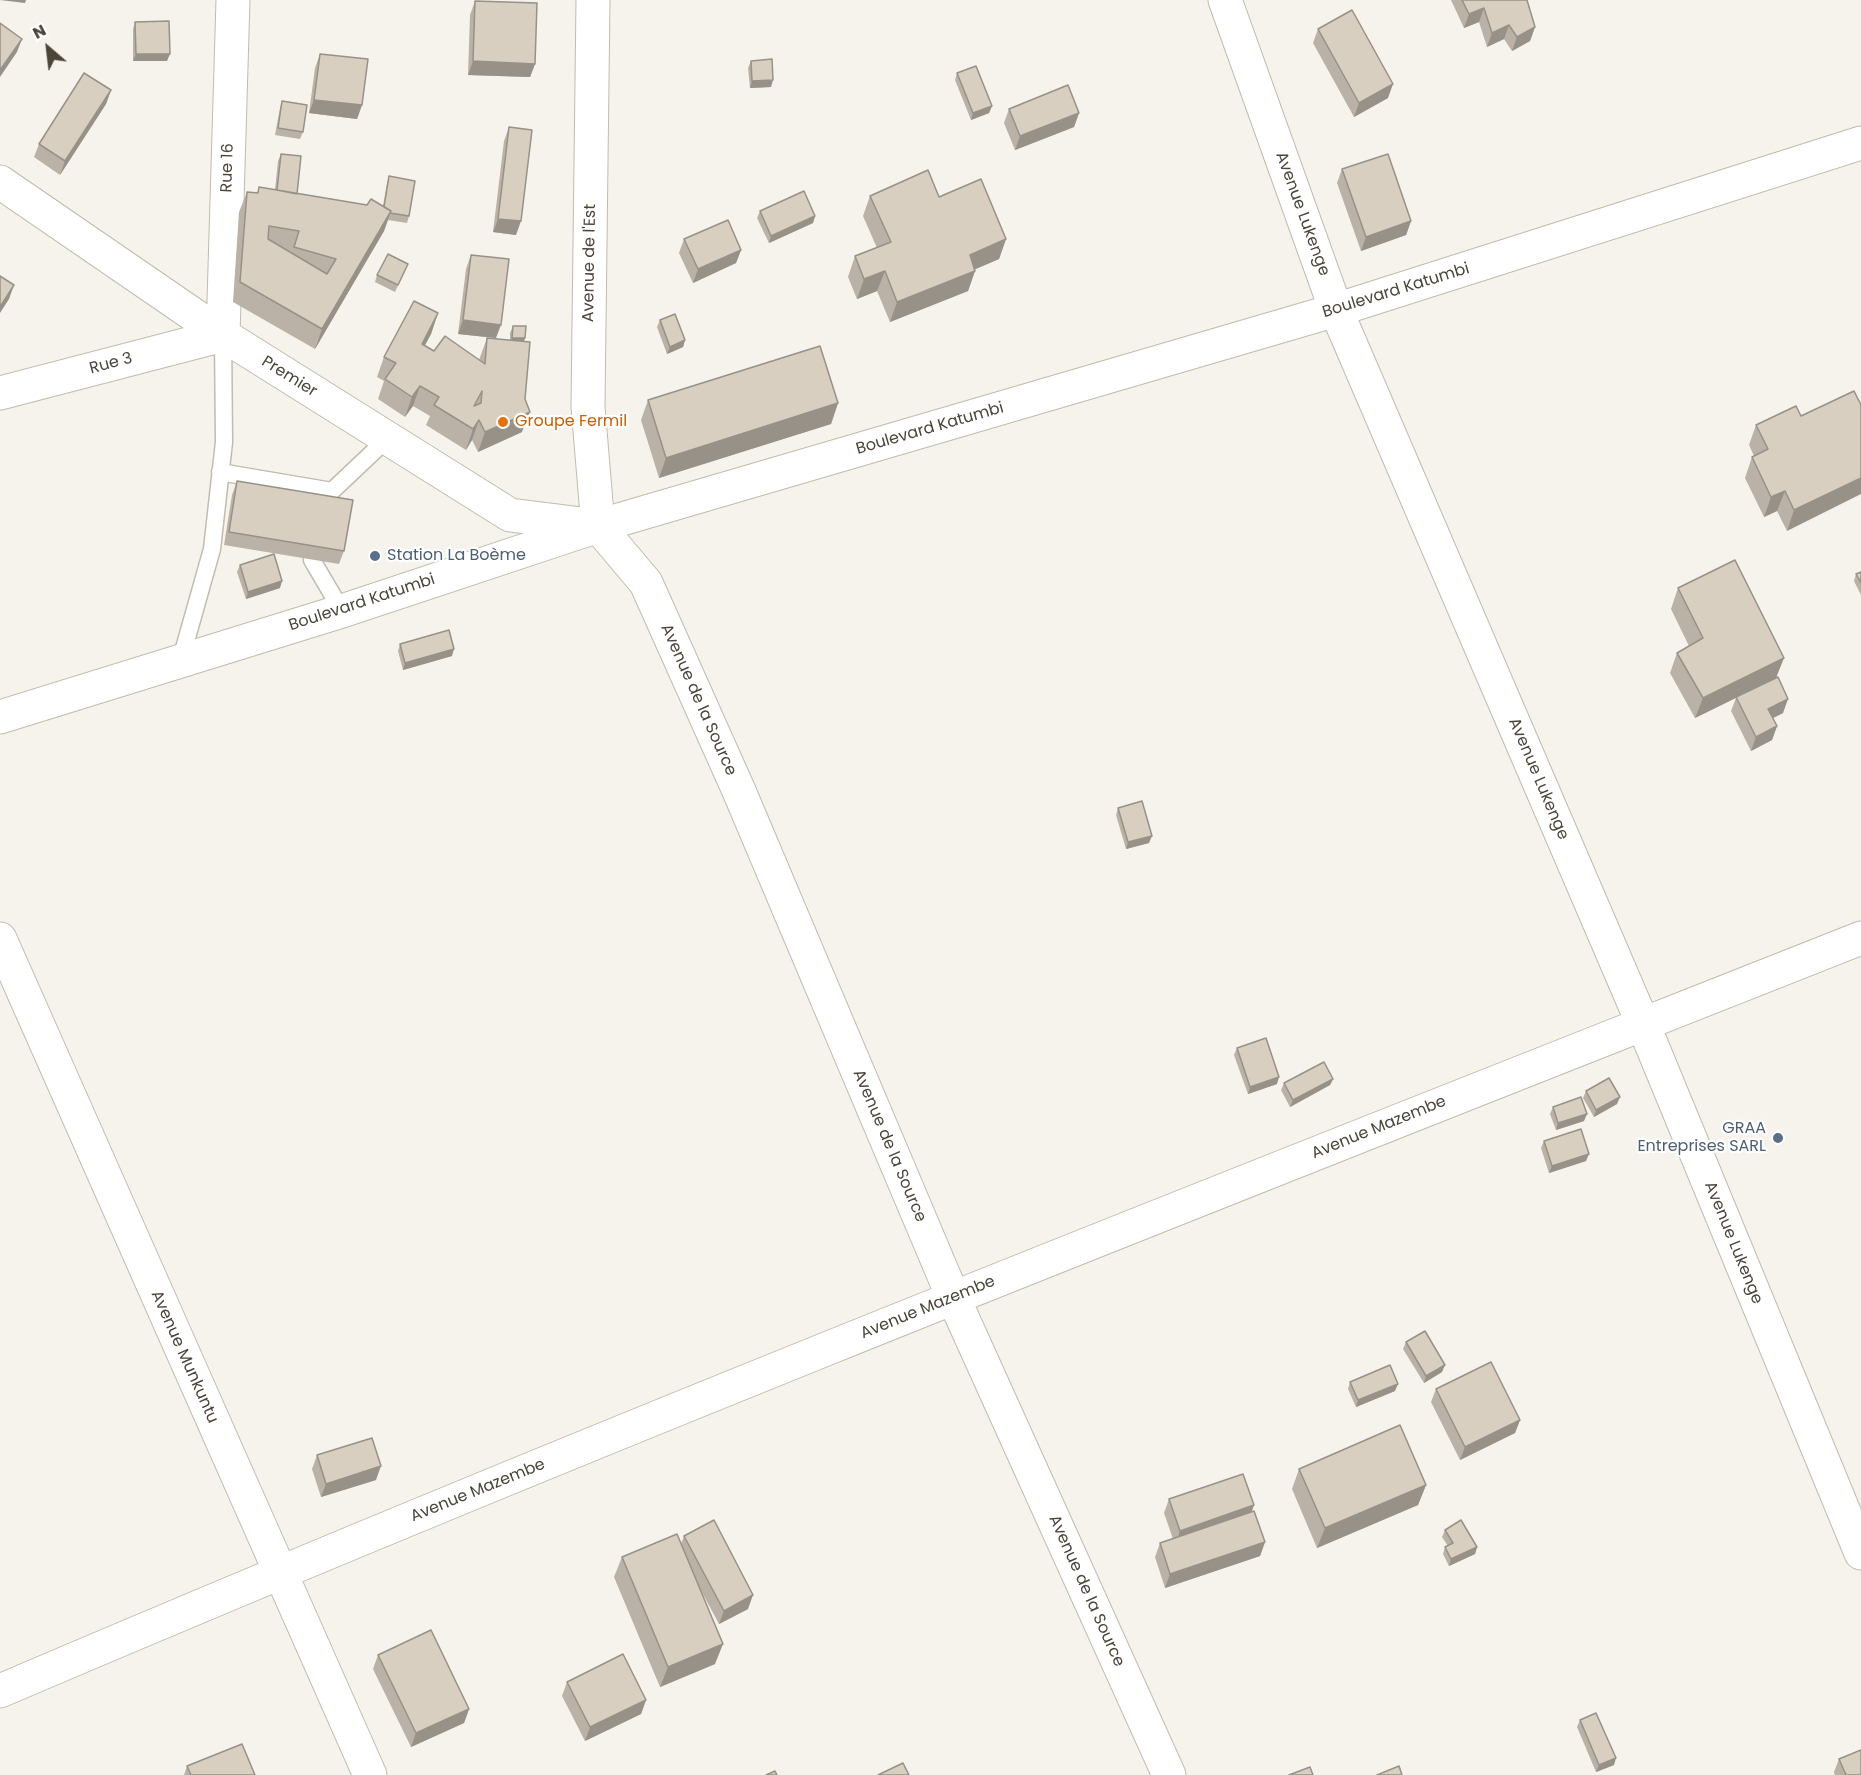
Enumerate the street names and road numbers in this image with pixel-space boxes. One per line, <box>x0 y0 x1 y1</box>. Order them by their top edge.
street label: Rue 16 <box>218 143 238 193</box>
street label: Avenue Lukenge <box>1271 149 1333 279</box>
street label: Avenue de l'Est <box>579 204 601 322</box>
street label: Boulevard Katumbi <box>1320 259 1472 323</box>
street label: Rue 3 <box>87 349 135 379</box>
street label: Premier <box>258 353 320 401</box>
street label: Boulevard Katumbi <box>854 399 1006 459</box>
street label: Boulevard Katumbi <box>286 570 438 636</box>
street label: Avenue de la Source <box>656 621 740 779</box>
street label: Avenue Lukenge <box>1504 715 1572 843</box>
street label: Avenue de la Source <box>848 1067 930 1225</box>
street label: Avenue Mazembe <box>1309 1092 1449 1164</box>
street label: Avenue Lukenge <box>1700 1179 1766 1307</box>
street label: Avenue Mazembe <box>858 1272 998 1344</box>
street label: Avenue Munkuntu <box>146 1288 222 1426</box>
street label: Avenue Mazembe <box>408 1455 548 1527</box>
street label: Avenue de la Source <box>1044 1512 1128 1670</box>

